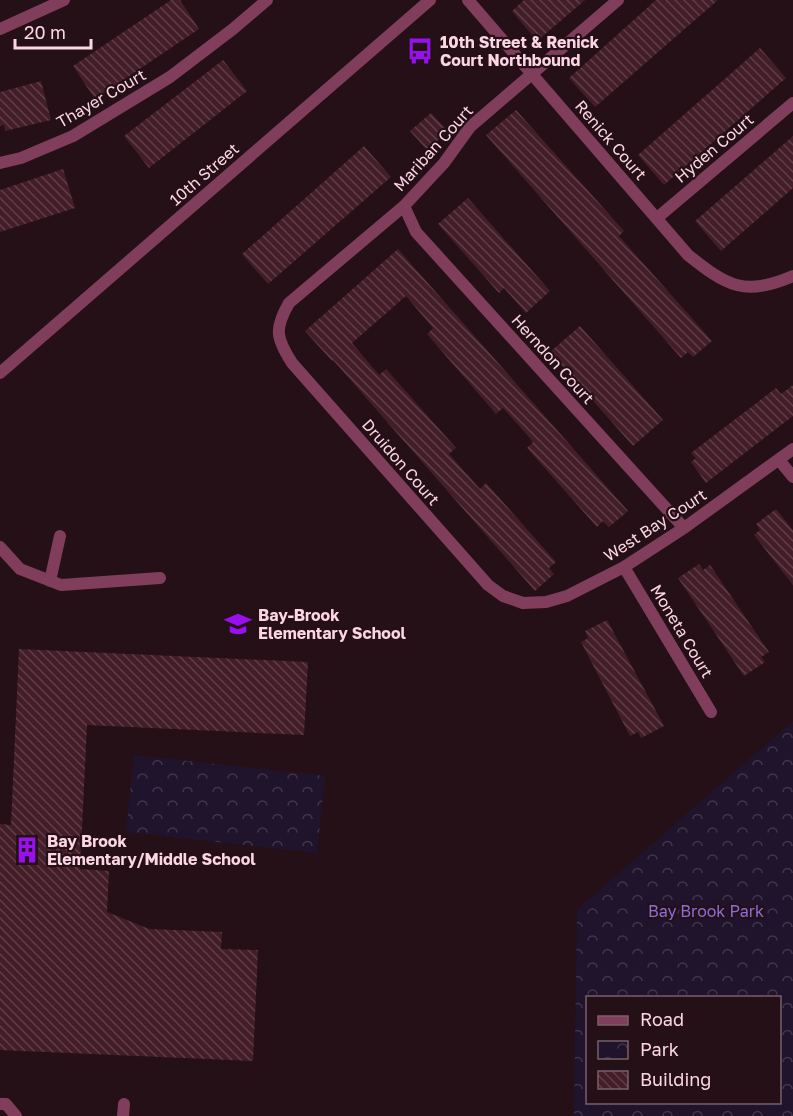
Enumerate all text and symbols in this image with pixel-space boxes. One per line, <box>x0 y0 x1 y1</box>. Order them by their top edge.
scale bar <box>15 12 92 50</box>
text: 20 m <box>24 21 66 43</box>
place label: 10th Street & Renick Court Northbound <box>440 32 600 70</box>
bus stop icon: 10th Street & Renick Court Northbound <box>405 36 435 66</box>
street label: Thayer Court <box>53 64 149 132</box>
street label: Renick Court <box>571 96 651 184</box>
street label: Mariban Court <box>389 101 477 195</box>
street label: Hyden Court <box>670 109 758 187</box>
street label: 10th Street <box>165 138 243 210</box>
street label: Herndon Court <box>507 310 599 408</box>
street label: Druidon Court <box>358 415 444 509</box>
street label: West Bay Court <box>600 484 710 566</box>
street label: Moneta Court <box>646 581 718 681</box>
place label: Bay-Brook Elementary School <box>258 605 407 643</box>
school or university icon: Bay-Brook Elementary School <box>223 609 253 639</box>
place label: Bay Brook Elementary/Middle School <box>47 831 256 869</box>
building icon: Bay Brook Elementary/Middle School <box>12 835 42 865</box>
park label: Bay Brook Park <box>648 901 764 921</box>
legend <box>586 996 781 1104</box>
text: Road <box>640 1008 684 1030</box>
text: Park <box>640 1038 679 1060</box>
text: Building <box>640 1068 711 1090</box>

